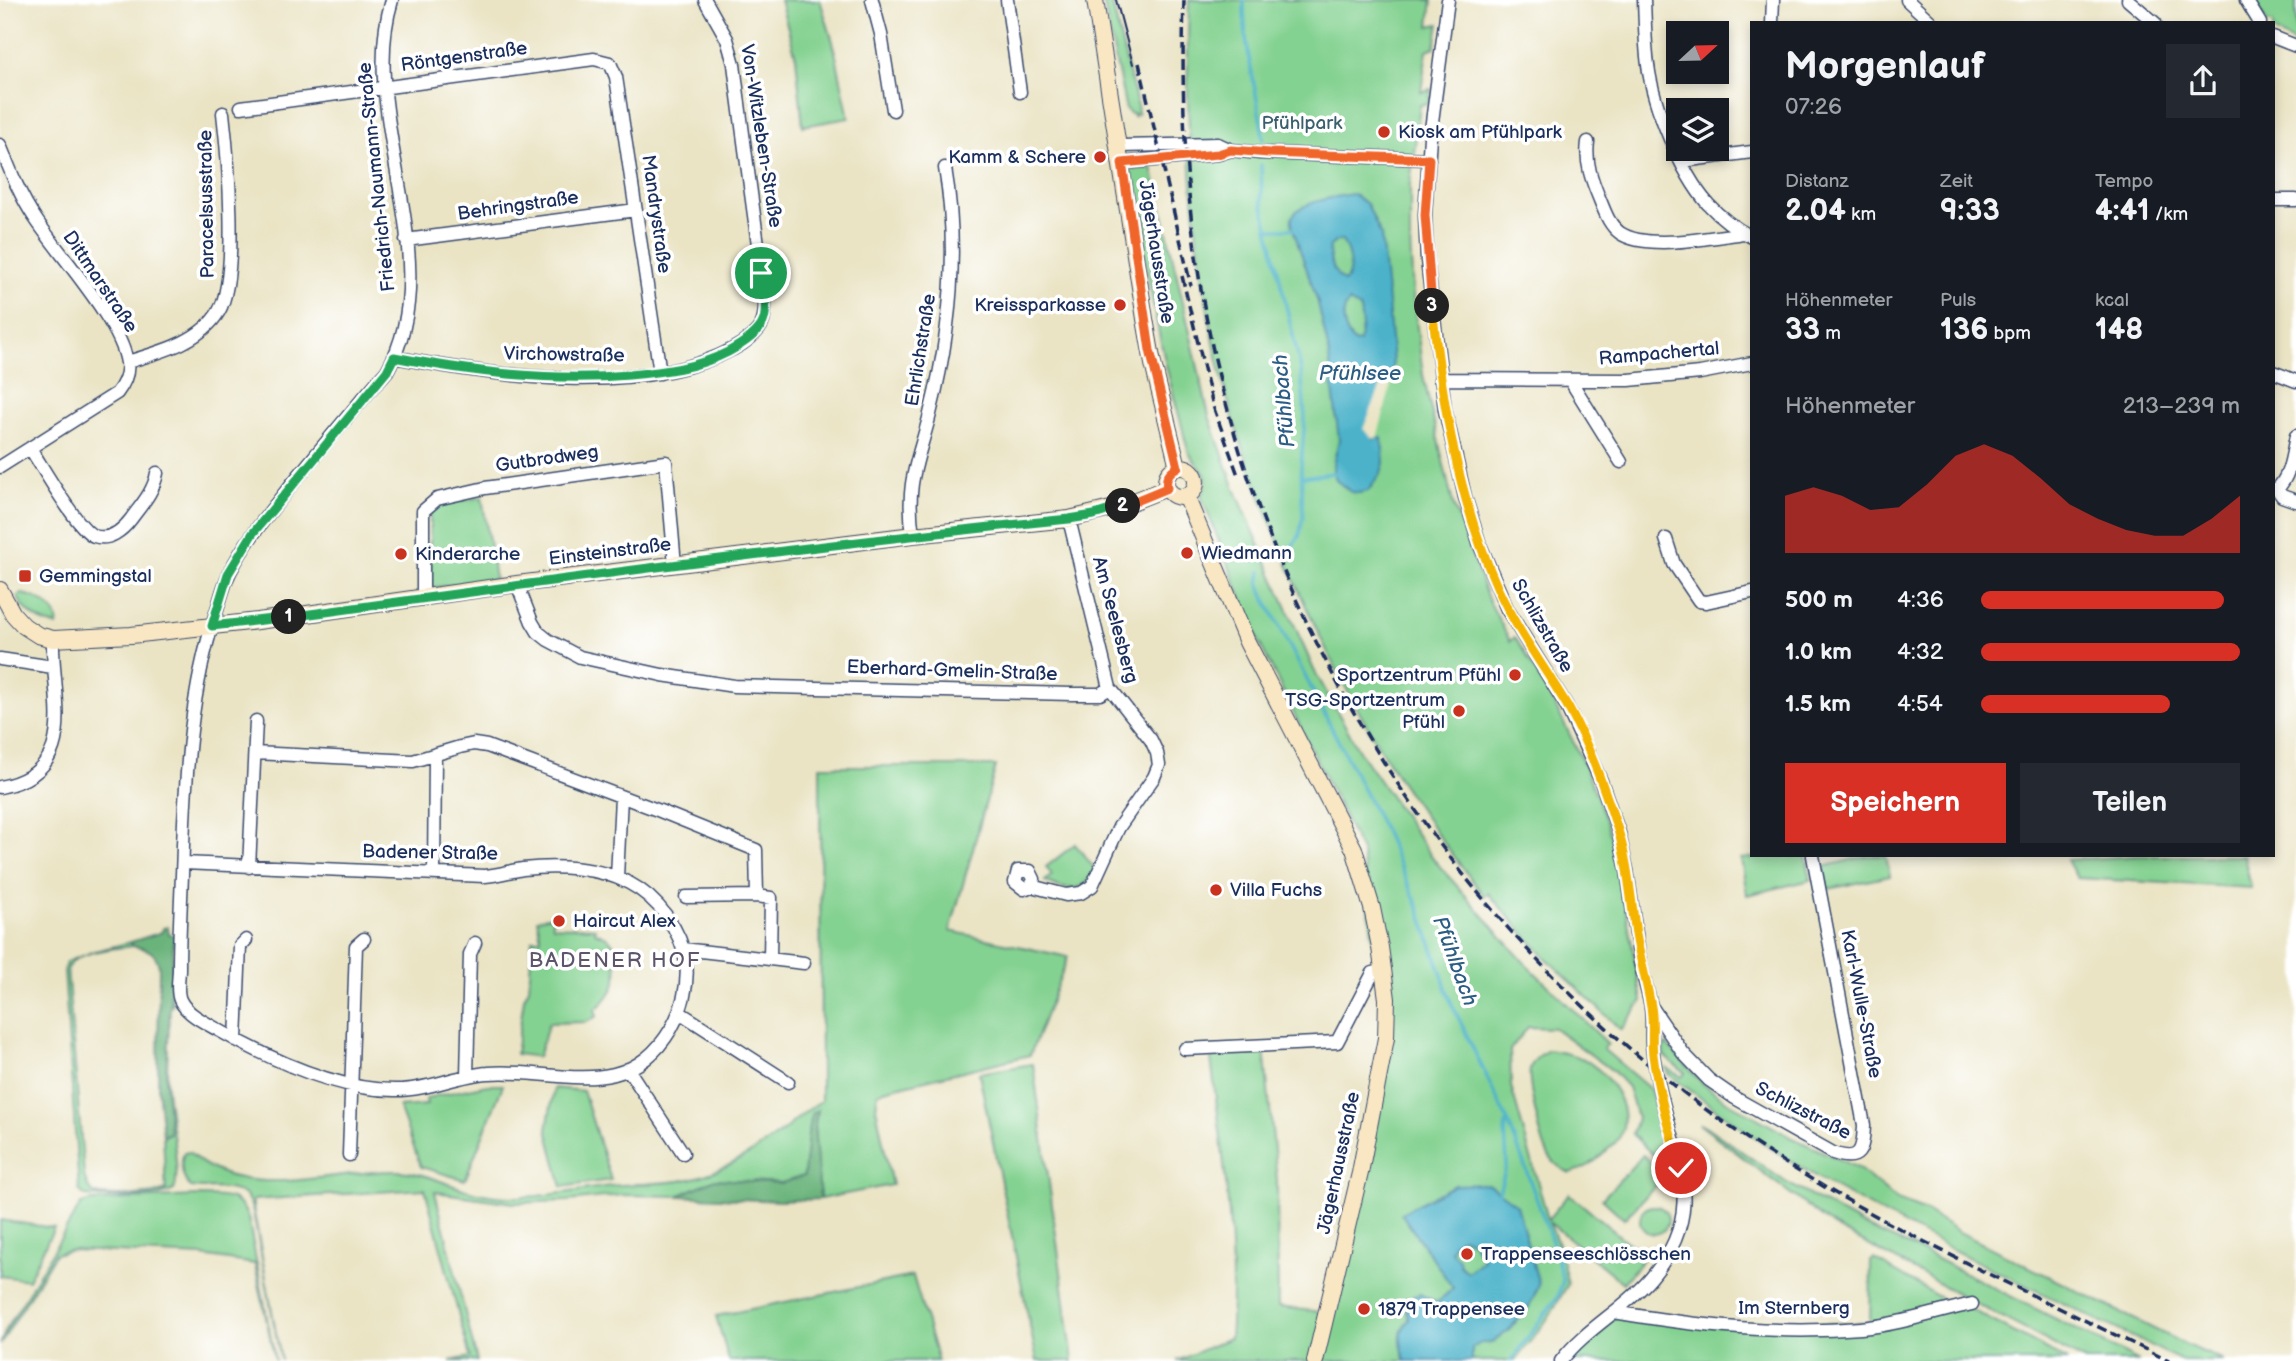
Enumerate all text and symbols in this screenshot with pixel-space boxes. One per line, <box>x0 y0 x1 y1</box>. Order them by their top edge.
north arrow <box>1666 21 1729 84</box>
map controls <box>1666 21 1729 161</box>
street label: Röntgenstraße <box>399 37 529 77</box>
street label: Von-Witzleben-Straße <box>735 43 787 229</box>
text: Morgenlauf <box>1785 44 1985 89</box>
button: share <box>2166 44 2240 118</box>
street label: Friedrich-Naumann-Straße <box>354 61 400 293</box>
text: 07:26 <box>1785 93 1842 121</box>
button: layers <box>1666 98 1729 161</box>
park label: Pfühlpark <box>1262 112 1343 135</box>
place label: Kiosk am Pfühlpark <box>1398 121 1562 144</box>
marker: Kiosk am Pfühlpark <box>1376 124 1392 140</box>
street label: Paracelsusstraße <box>194 130 220 278</box>
place label: Kamm & Schere <box>948 146 1086 169</box>
marker: Kamm & Schere <box>1092 149 1108 165</box>
street label: Mandrystraße <box>636 153 676 275</box>
text: Distanz <box>1785 170 1849 193</box>
text: Zeit <box>1940 170 1973 193</box>
text: Tempo <box>2095 170 2153 193</box>
street label: Jägerhausstraße <box>1133 179 1179 325</box>
street label: Behringstraße <box>456 186 580 226</box>
text: 2.04 <box>1785 193 1846 229</box>
text: 9:33 <box>1940 193 2000 229</box>
text: 4:41 <box>2095 193 2150 229</box>
text: km <box>1846 203 1876 226</box>
text: /km <box>2150 203 2188 226</box>
street label: Dittmarstraße <box>58 227 142 337</box>
pin <box>731 243 791 303</box>
icon: arrive <box>742 254 780 292</box>
pin: 3 <box>1414 288 1450 324</box>
text: Höhenmeter <box>1785 289 1892 312</box>
text: Puls <box>1940 289 1976 312</box>
text: kcal <box>2095 289 2129 312</box>
street label: Ehrlichstraße <box>901 292 941 408</box>
place label: Kreissparkasse <box>974 294 1106 317</box>
text: 3 <box>1426 294 1437 317</box>
marker: Kreissparkasse <box>1112 297 1128 313</box>
text: 33 <box>1785 312 1820 348</box>
text: 136 <box>1940 312 1988 348</box>
text: 148 <box>2095 312 2143 348</box>
text: m <box>1820 322 1841 345</box>
text: bpm <box>1988 322 2031 345</box>
street label: Rampachertal <box>1598 337 1720 371</box>
street label: Virchowstraße <box>503 342 625 368</box>
water label: Pfühlbach <box>1267 353 1301 449</box>
water label: Pfühlsee <box>1319 361 1401 386</box>
text: Höhenmeter <box>1785 392 1915 420</box>
text: 213–239 m <box>2123 392 2240 420</box>
street label: Gutbrodweg <box>494 440 600 478</box>
pin: 2 <box>1106 489 1140 524</box>
text: 2 <box>1117 494 1128 517</box>
street label: Einsteinstraße <box>547 533 673 571</box>
place label: Wiedmann <box>1201 542 1292 565</box>
place label: Kinderarche <box>415 543 520 566</box>
marker: Wiedmann <box>1179 545 1195 561</box>
marker: Kinderarche <box>393 546 409 562</box>
street label: Am Seelesberg <box>1087 554 1143 686</box>
place label: Gemmingstal <box>39 565 152 588</box>
marker: Gemmingstal <box>17 568 33 584</box>
street label: Schlizstraße <box>1506 575 1578 677</box>
text: 500 m <box>1785 586 1853 614</box>
text: 4:36 <box>1897 586 1944 614</box>
pin: 1 <box>272 600 306 634</box>
text: 1 <box>285 605 293 628</box>
text: 1.0 km <box>1785 638 1852 666</box>
text: 4:32 <box>1897 638 1943 666</box>
street label: Eberhard-Gmelin-Straße <box>846 656 1058 686</box>
place label: Sportzentrum Pfühl <box>1337 664 1501 687</box>
marker: Sportzentrum Pfühl <box>1507 667 1523 683</box>
place label: TSG-Sportzentrum Pfühl <box>1285 689 1445 734</box>
text: 1.5 km <box>1785 690 1851 718</box>
text: 4:54 <box>1897 690 1943 718</box>
marker: TSG-Sportzentrum Pfühl <box>1451 703 1467 719</box>
button: Speichern <box>1785 763 2006 843</box>
button: Teilen <box>2020 763 2240 843</box>
street label: Badener Straße <box>362 840 498 866</box>
place label: Villa Fuchs <box>1230 879 1322 902</box>
marker: Villa Fuchs <box>1208 882 1224 898</box>
place label: Haircut Alex <box>573 910 676 933</box>
marker: Haircut Alex <box>551 913 567 929</box>
water label: Pfühlbach <box>1427 913 1483 1010</box>
street label: Karl-Wulle-Straße <box>1835 928 1887 1080</box>
district label: BADENER HOF <box>529 948 701 973</box>
street label: Schlizstraße <box>1751 1077 1855 1145</box>
street label: Jägerhausstraße <box>1313 1090 1365 1236</box>
pin <box>1651 1138 1711 1198</box>
icon: check <box>1662 1149 1700 1187</box>
place label: Trappenseeschlösschen <box>1481 1243 1691 1266</box>
marker: Trappenseeschlösschen <box>1459 1246 1475 1262</box>
street label: Im Sternberg <box>1738 1297 1850 1320</box>
place label: 1879 Trappensee <box>1378 1298 1525 1321</box>
marker: 1879 Trappensee <box>1356 1301 1372 1317</box>

